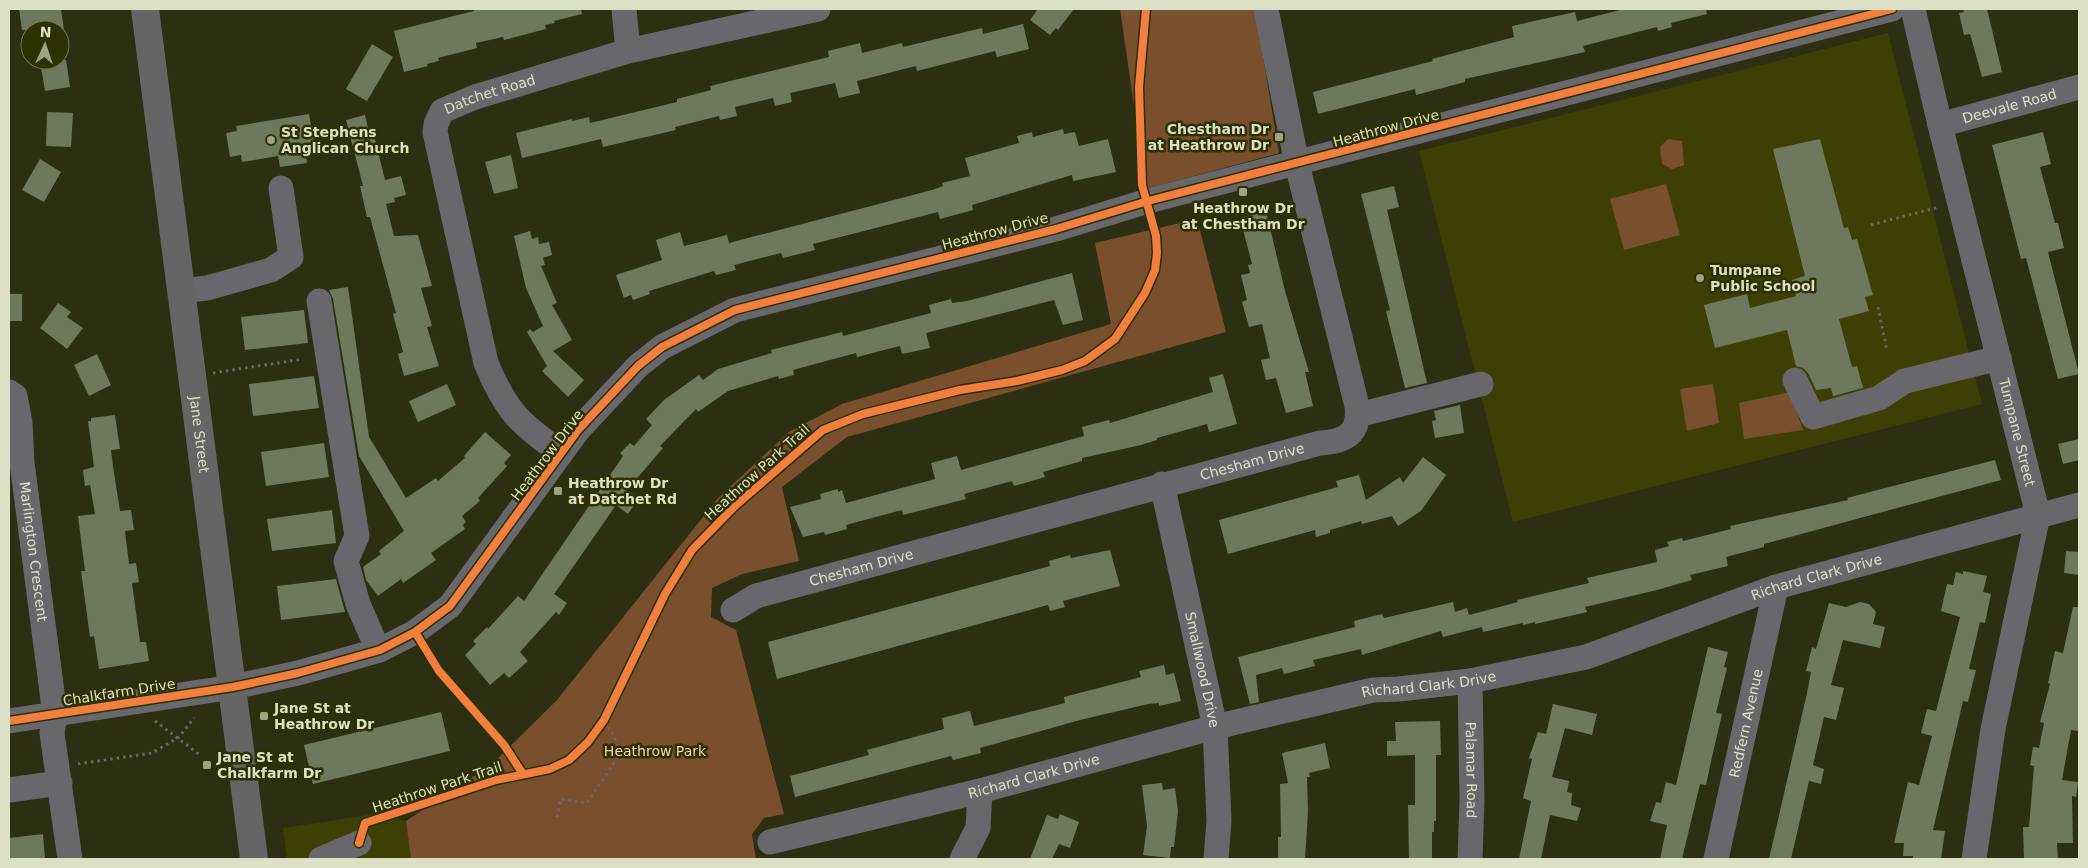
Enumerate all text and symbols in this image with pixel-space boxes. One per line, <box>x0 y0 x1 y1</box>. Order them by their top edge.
north arrow <box>20 20 70 70</box>
text: N <box>39 24 52 40</box>
street label: Datchet Road <box>442 71 537 117</box>
street label: Deevale Road <box>1961 85 2058 127</box>
street label: Heathrow Drive <box>1331 106 1441 150</box>
place label: Chestham Dr at Heathrow Dr <box>1148 121 1269 153</box>
place label: St Stephens Anglican Church <box>281 124 409 156</box>
marker: Chestham Dr at Heathrow Dr <box>1273 131 1285 143</box>
marker: St Stephens Anglican Church <box>265 134 277 146</box>
marker: Heathrow Dr at Chestham Dr <box>1237 186 1249 198</box>
place label: Heathrow Dr at Chestham Dr <box>1181 200 1305 232</box>
street label: Heathrow Drive <box>940 209 1050 253</box>
place label: Tumpane Public School <box>1710 262 1815 294</box>
marker: Tumpane Public School <box>1694 272 1706 284</box>
street label: Tumpane Street <box>1996 376 2039 489</box>
street label: Jane Street <box>187 394 212 474</box>
street label: Heathrow Drive <box>508 407 586 503</box>
street label: Heathrow Park Trail <box>701 421 813 523</box>
street label: Chesham Drive <box>1198 440 1306 483</box>
place label: Heathrow Dr at Datchet Rd <box>568 475 677 507</box>
street label: Marlington Crescent <box>16 480 51 623</box>
marker: Heathrow Dr at Datchet Rd <box>552 485 564 497</box>
street label: Chesham Drive <box>807 546 915 589</box>
street label: Richard Clark Drive <box>1749 551 1884 604</box>
street label: Smallwood Drive <box>1182 610 1223 729</box>
street label: Redfern Avenue <box>1726 667 1766 779</box>
street label: Richard Clark Drive <box>1360 668 1497 700</box>
street label: Chalkfarm Drive <box>62 675 176 709</box>
place label: Jane St at Heathrow Dr <box>273 700 374 732</box>
marker: Jane St at Heathrow Dr <box>258 710 270 722</box>
street label: Palamar Road <box>1463 722 1480 819</box>
park label: Heathrow Park <box>604 743 707 759</box>
place label: Jane St at Chalkfarm Dr <box>216 749 321 781</box>
street label: Richard Clark Drive <box>967 751 1101 802</box>
street label: Heathrow Park Trail <box>370 758 504 816</box>
marker: Jane St at Chalkfarm Dr <box>201 759 213 771</box>

